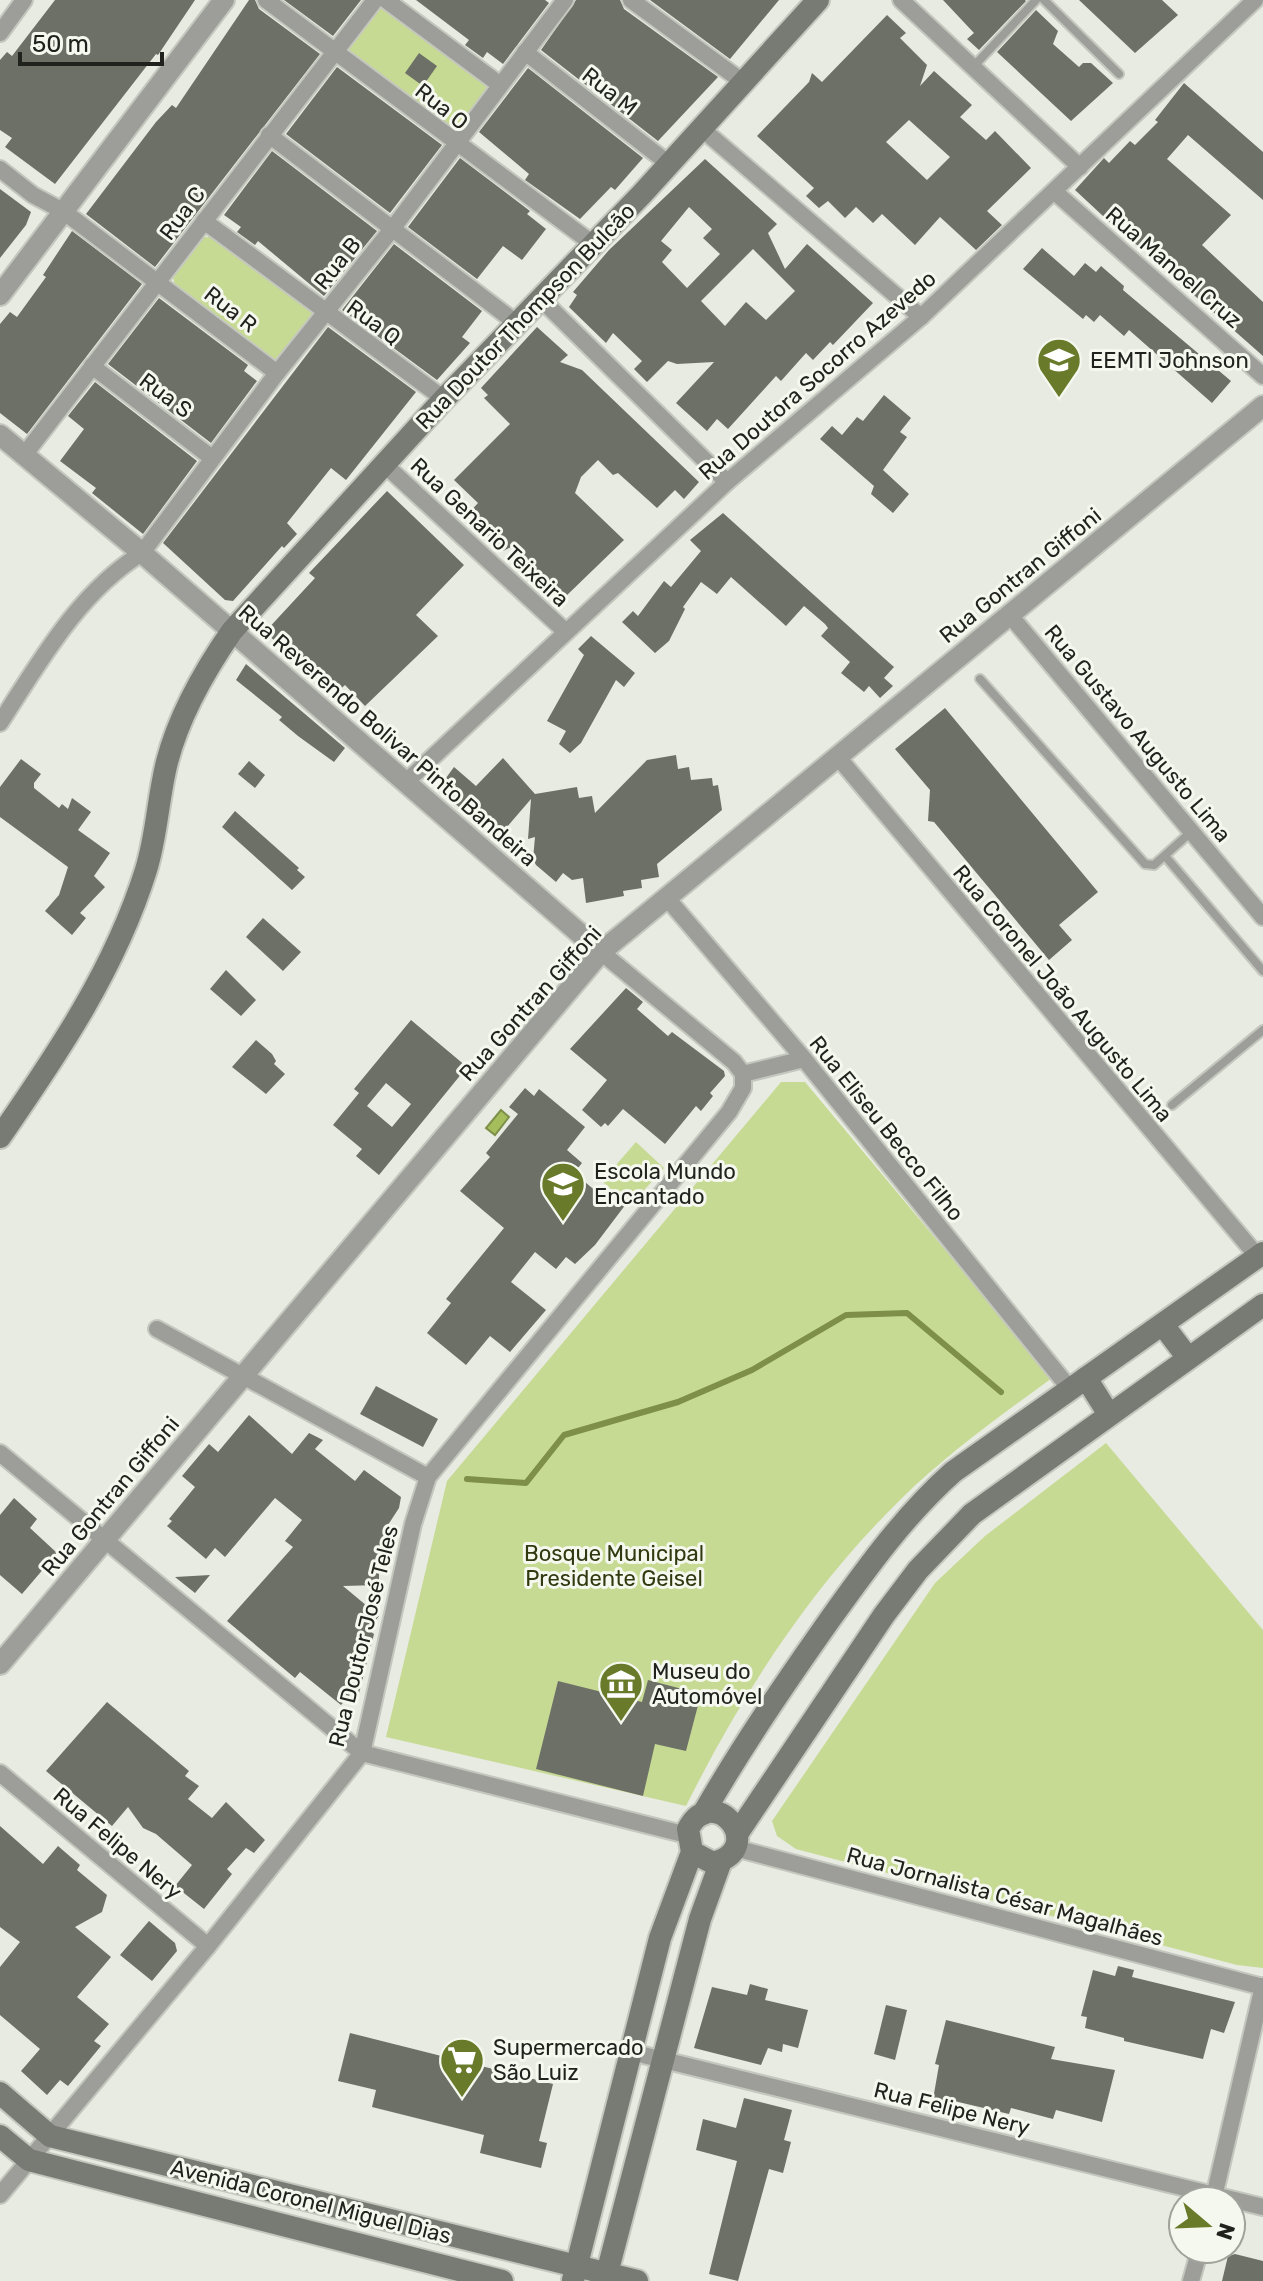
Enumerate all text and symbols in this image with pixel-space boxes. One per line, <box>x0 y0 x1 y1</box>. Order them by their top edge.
scale bar <box>20 16 162 66</box>
text: 50 m <box>32 30 89 58</box>
street label: Rua M <box>577 61 643 121</box>
street label: Rua O <box>410 77 474 136</box>
street label: Rua C <box>154 181 211 245</box>
street label: Rua Doutor Thompson Bulcão <box>410 198 641 435</box>
street label: Rua Manoel Cruz <box>1100 201 1247 334</box>
street label: Rua B <box>308 232 367 295</box>
street label: Rua Doutora Socorro Azevedo <box>693 265 942 486</box>
street label: Rua R <box>199 280 262 338</box>
street label: Rua Q <box>341 294 406 351</box>
school or university icon: EEMTI Johnson <box>1035 336 1083 399</box>
place label: EEMTI Johnson <box>1090 347 1249 374</box>
street label: Rua S <box>134 367 197 424</box>
street label: Rua Genario Teixeira <box>405 452 575 613</box>
street label: Rua Gontran Giffoni <box>934 502 1107 649</box>
street label: Rua Reverendo Bolivar Pinto Bandeira <box>233 599 542 872</box>
street label: Rua Gustavo Augusto Lima <box>1039 619 1237 848</box>
street label: Rua Coronel João Augusto Lima <box>947 859 1178 1127</box>
street label: Rua Gontran Giffoni <box>453 920 607 1087</box>
street label: Rua Eliseu Becco Filho <box>804 1030 970 1226</box>
place label: Escola Mundo Encantado <box>594 1158 736 1210</box>
school or university icon: Escola Mundo Encantado <box>539 1160 587 1223</box>
street label: Rua Gontran Giffoni <box>36 1411 185 1582</box>
street label: Rua Doutor José Teles <box>323 1522 404 1750</box>
park label: Bosque Municipal Presidente Geisel <box>524 1540 704 1592</box>
place label: Museu do Automóvel <box>652 1658 762 1710</box>
museum icon: Museu do Automóvel <box>597 1660 645 1723</box>
street label: Rua Felipe Nery <box>48 1782 188 1905</box>
street label: Rua Jornalista César Magalhães <box>844 1841 1166 1952</box>
place label: Supermercado São Luiz <box>493 2034 644 2086</box>
supermarket icon: Supermercado São Luiz <box>438 2036 486 2099</box>
street label: Rua Felipe Nery <box>871 2076 1033 2141</box>
street label: Avenida Coronel Miguel Dias <box>168 2154 454 2249</box>
north arrow <box>1167 2185 1247 2265</box>
text: N <box>1210 2219 1241 2243</box>

